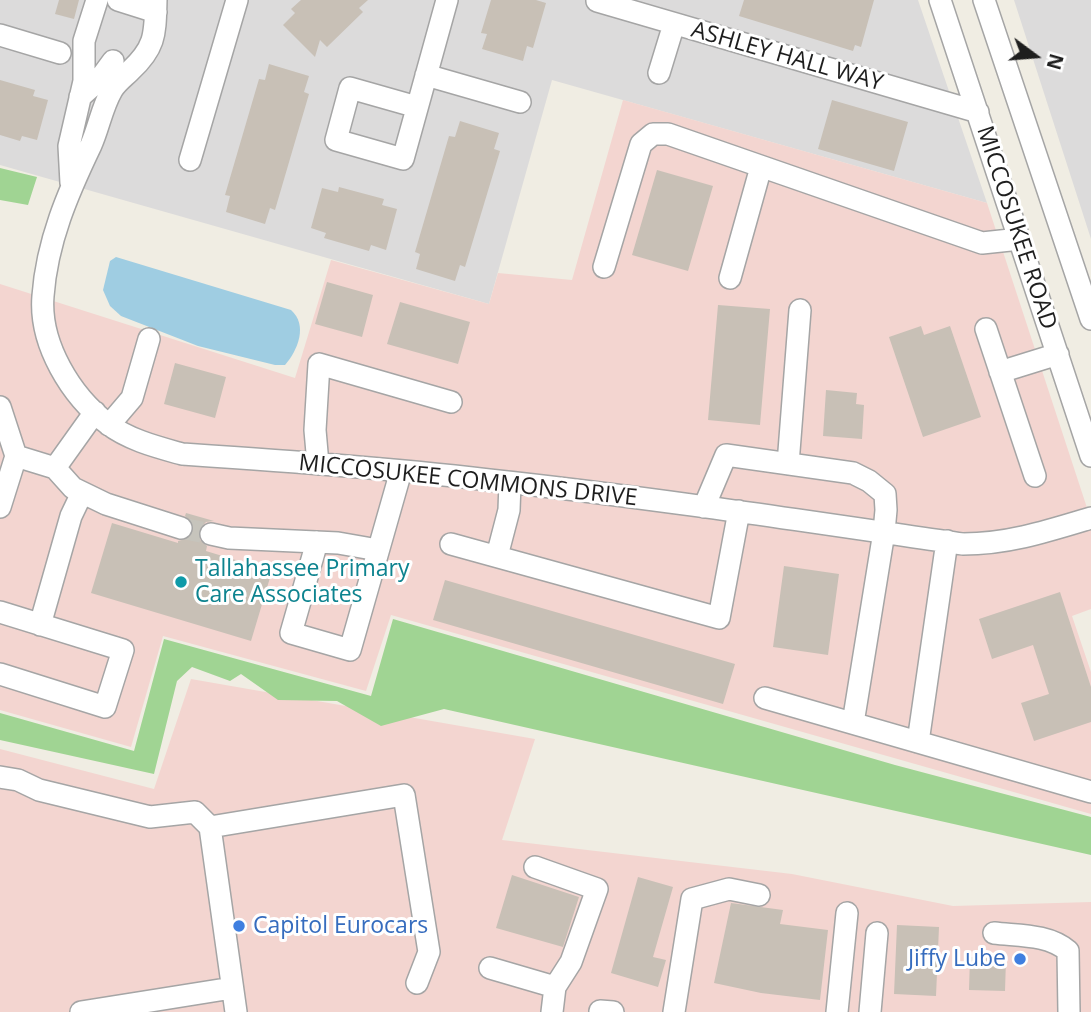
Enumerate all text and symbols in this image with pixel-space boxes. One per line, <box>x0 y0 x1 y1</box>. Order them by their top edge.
street label: ASHLEY HALL WAY <box>688 16 886 98</box>
north arrow <box>1000 21 1070 91</box>
text: N <box>1041 51 1070 73</box>
street label: MICCOSUKEE ROAD <box>970 123 1062 333</box>
street label: MICCOSUKEE COMMONS DRIVE <box>297 449 639 513</box>
place label: Tallahassee Primary Care Associates <box>195 555 409 609</box>
marker: Tallahassee Primary Care Associates <box>173 574 189 590</box>
place label: Capitol Eurocars <box>253 912 428 940</box>
marker: Capitol Eurocars <box>231 918 247 934</box>
place label: Jiffy Lube <box>908 945 1006 973</box>
marker: Jiffy Lube <box>1012 951 1028 967</box>

